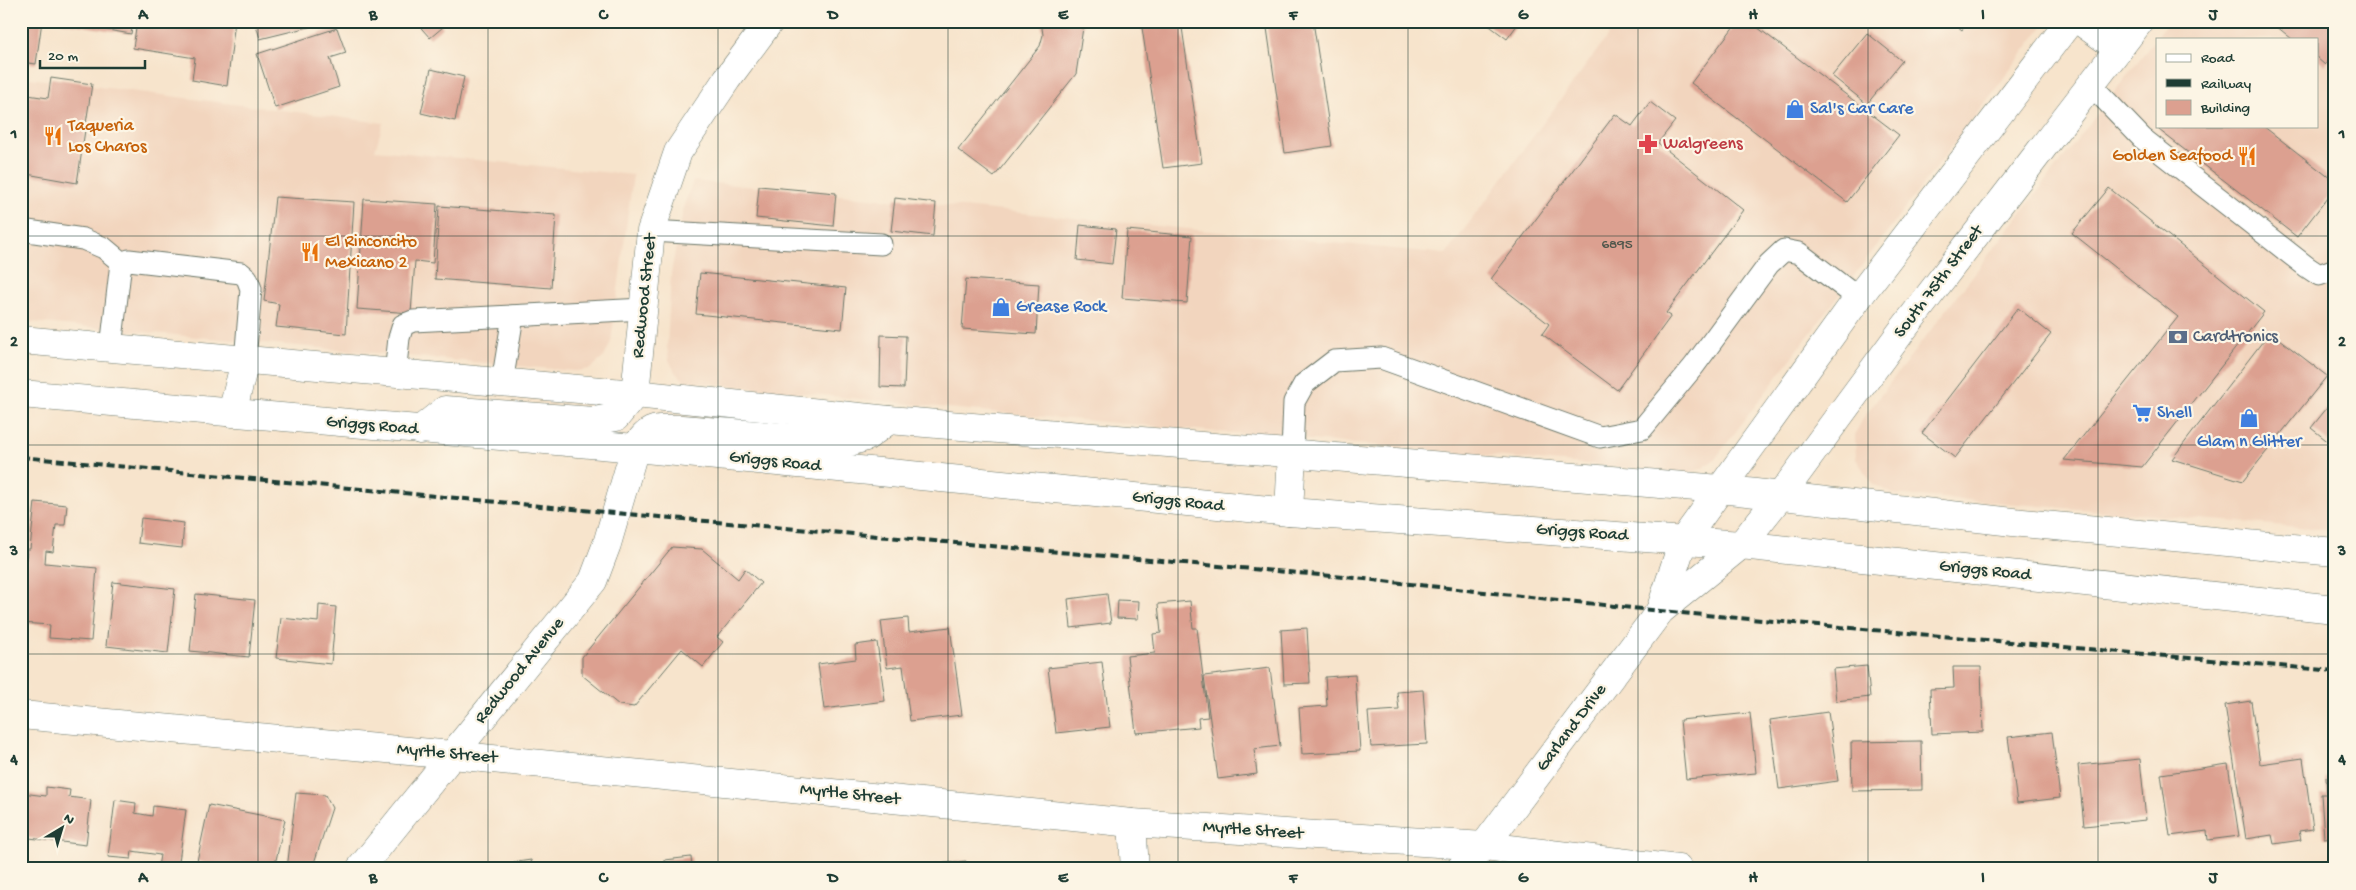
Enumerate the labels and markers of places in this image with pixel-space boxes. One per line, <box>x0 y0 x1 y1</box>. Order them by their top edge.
shop icon: Sal's Car Care <box>1784 98 1806 120</box>
place label: Sal's Car Care <box>1810 99 1914 120</box>
place label: Taqueria Los Charos <box>67 116 148 158</box>
restaurant icon: Taqueria Los Charos <box>42 125 64 147</box>
pharmacy icon: Walgreens <box>1637 133 1659 155</box>
place label: Walgreens <box>1663 134 1744 155</box>
restaurant icon: Golden Seafood <box>2236 145 2258 167</box>
place label: Golden Seafood <box>2112 146 2233 167</box>
place label: El Rinconcito Mexicano 2 <box>325 232 417 274</box>
restaurant icon: El Rinconcito Mexicano 2 <box>299 241 321 263</box>
shop icon: Grease Rock <box>990 296 1012 318</box>
place label: Grease Rock <box>1016 297 1108 318</box>
bank icon: Cardtronics <box>2167 326 2189 348</box>
place label: Cardtronics <box>2193 327 2279 348</box>
supermarket icon: Shell <box>2131 402 2153 424</box>
place label: Shell <box>2157 403 2192 424</box>
shop icon: Glam n Glitter <box>2238 407 2260 429</box>
place label: Glam n Glitter <box>2197 432 2303 453</box>

